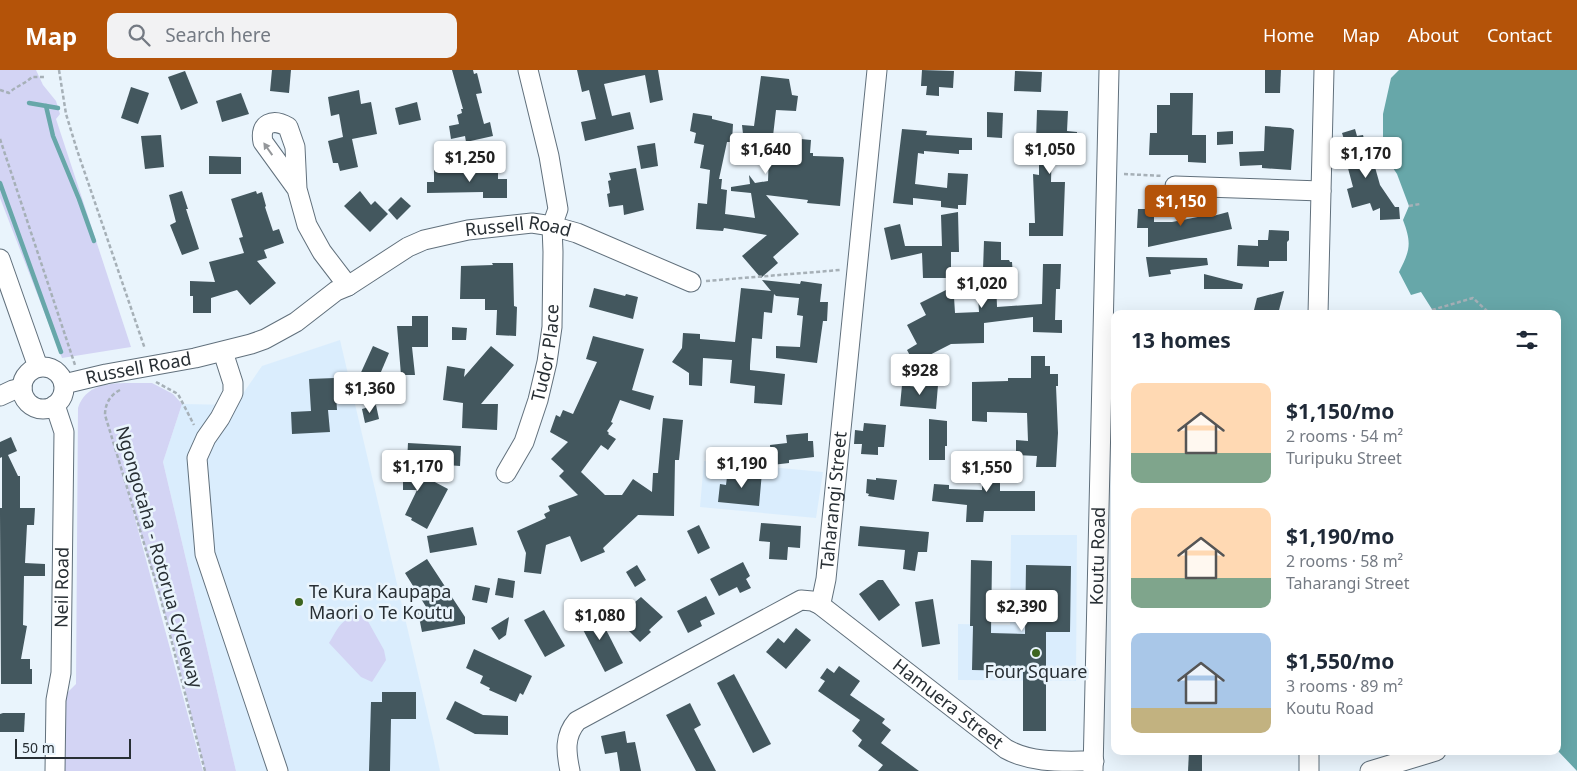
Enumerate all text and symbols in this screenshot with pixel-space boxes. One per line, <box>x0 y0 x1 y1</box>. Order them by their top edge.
search box <box>107 13 457 58</box>
text: Map <box>25 19 77 52</box>
icon: search <box>125 21 153 49</box>
text: Search here <box>165 22 271 48</box>
text: Home <box>1263 23 1314 47</box>
text: Map <box>1342 23 1380 47</box>
text: About <box>1408 23 1459 47</box>
text: Contact <box>1487 23 1552 47</box>
pin: $1,640 <box>725 132 807 175</box>
pin: $1,050 <box>1009 132 1091 175</box>
pin: $1,170 <box>1325 136 1407 179</box>
text: $1,640 <box>741 138 791 160</box>
text: $1,050 <box>1025 138 1075 160</box>
pin: $1,250 <box>429 140 511 183</box>
text: $1,170 <box>1341 142 1391 164</box>
one-way arrow <box>263 143 273 156</box>
text: $1,250 <box>445 146 495 168</box>
pin: $1,150 <box>1140 184 1222 227</box>
text: $1,150 <box>1156 190 1206 212</box>
street label: Russell Road <box>464 210 574 242</box>
pin: $1,020 <box>941 266 1023 309</box>
text: $1,020 <box>957 272 1007 294</box>
street label: Tudor Place <box>525 304 563 404</box>
text: 13 homes <box>1131 326 1231 354</box>
icon: filters <box>1513 326 1541 354</box>
street label: Russell Road <box>83 346 193 389</box>
pin: $928 <box>890 354 950 396</box>
text: $928 <box>902 359 938 381</box>
pin: $1,360 <box>329 372 411 414</box>
text: $1,360 <box>345 377 395 399</box>
text: $1,150/mo <box>1286 397 1394 425</box>
icon: home <box>1171 403 1231 463</box>
street label: Ngongotaha - Rotorua Cycleway <box>111 423 209 691</box>
text: 2 rooms · 54 m² <box>1286 425 1403 447</box>
street label: Taharangi Street <box>814 430 852 571</box>
pin: $1,190 <box>701 446 783 489</box>
text: Turipuku Street <box>1286 447 1402 469</box>
pin: $1,170 <box>377 450 459 492</box>
pin: $1,550 <box>946 450 1028 493</box>
text: $1,190 <box>717 452 767 474</box>
text: $1,170 <box>393 455 443 477</box>
text: $1,550 <box>962 456 1012 478</box>
street label: Koutu Road <box>1084 506 1110 606</box>
text: $1,190/mo <box>1286 522 1394 550</box>
icon: home <box>1171 528 1231 588</box>
street label: Neil Road <box>49 547 74 628</box>
text: 2 rooms · 58 m² <box>1286 550 1403 572</box>
text: Taharangi Street <box>1286 572 1409 594</box>
place label: Te Kura Kaupapa Maori o Te Koutu <box>309 579 453 624</box>
pin: $2,390 <box>981 590 1063 632</box>
text: $2,390 <box>997 595 1047 617</box>
marker: Te Kura Kaupapa Maori o Te Koutu <box>293 596 305 608</box>
pin: $1,080 <box>559 598 641 641</box>
text: $1,080 <box>575 604 625 626</box>
marker: Four Square <box>1030 647 1042 659</box>
text: $1,550/mo <box>1286 647 1394 675</box>
street label: Hamuera Street <box>888 653 1009 754</box>
icon: home <box>1171 653 1231 713</box>
place label: Four Square <box>985 659 1087 683</box>
text: 3 rooms · 89 m² <box>1286 675 1403 697</box>
text: Koutu Road <box>1286 697 1374 719</box>
scale bar <box>15 736 131 759</box>
text: 50 m <box>22 738 55 757</box>

